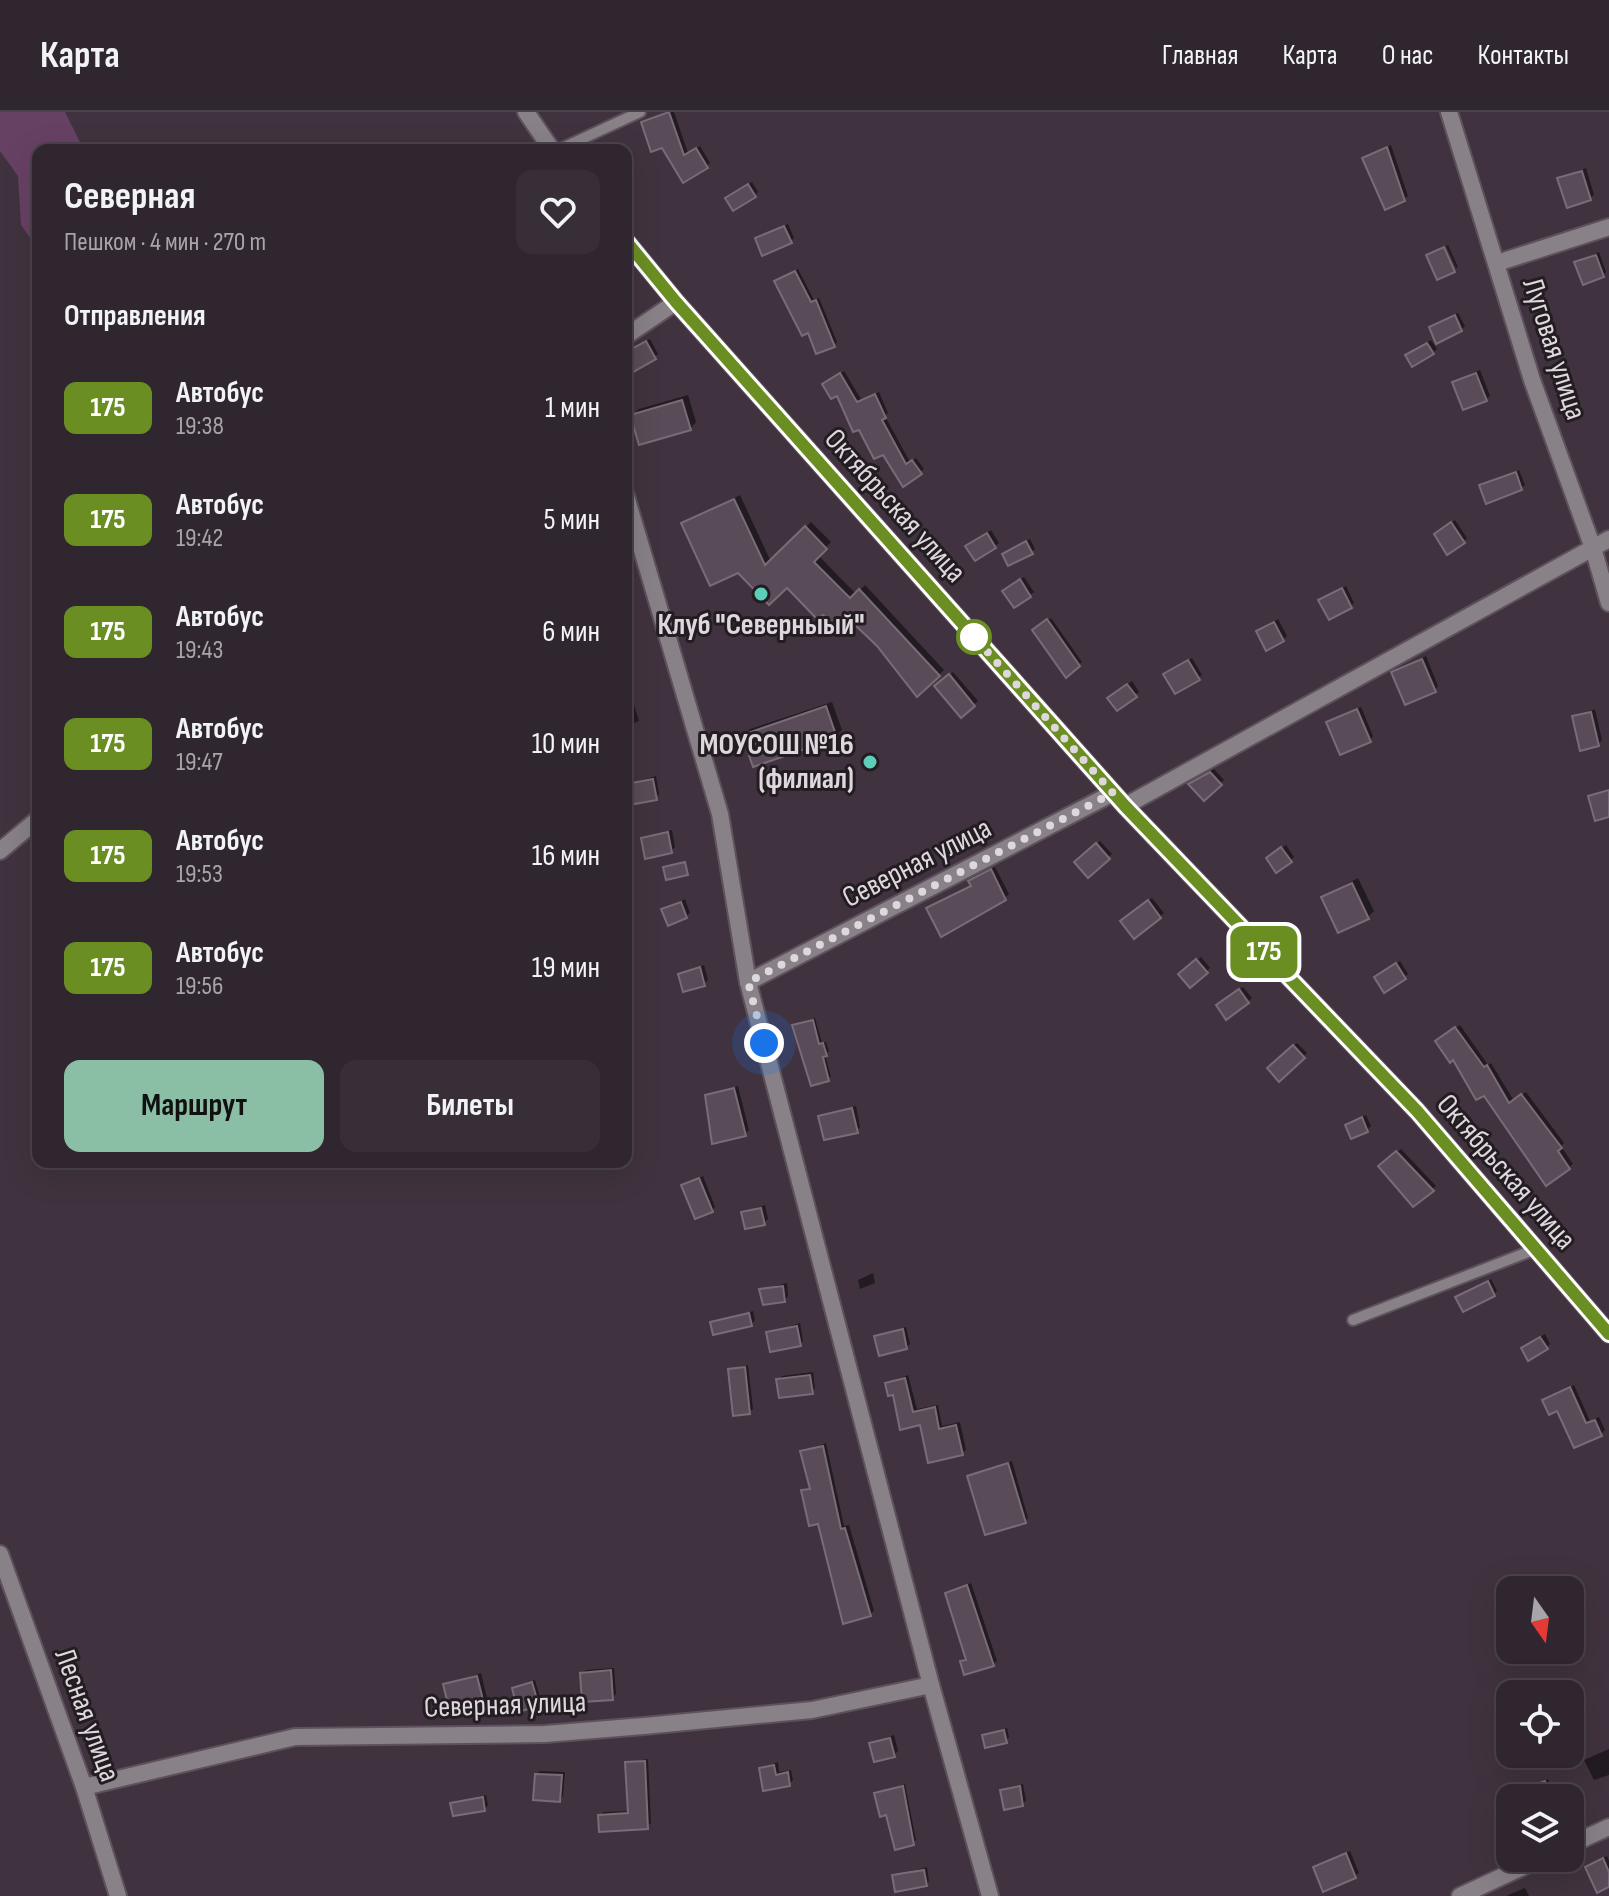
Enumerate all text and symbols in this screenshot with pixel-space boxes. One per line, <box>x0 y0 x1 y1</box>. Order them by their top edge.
text: Карта <box>40 33 120 78</box>
text: Главная <box>1162 39 1238 72</box>
text: Карта <box>1282 39 1338 72</box>
text: О нас <box>1382 39 1434 72</box>
text: Контакты <box>1478 39 1569 72</box>
button: heart <box>516 170 600 254</box>
text: Северная <box>64 174 196 219</box>
text: Пешком · 4 мин · 270 m <box>64 227 266 258</box>
street label: Луговая улица <box>1514 274 1594 424</box>
text: Отправления <box>64 298 206 334</box>
text: Автобус <box>176 375 264 411</box>
text: 1 мин <box>545 390 600 426</box>
text: 175 <box>90 391 126 424</box>
text: 19:38 <box>176 411 224 442</box>
street label: Октябрьская улица <box>817 422 973 590</box>
text: Автобус <box>176 487 264 523</box>
text: 5 мин <box>543 502 600 538</box>
text: 175 <box>90 503 126 536</box>
text: 19:42 <box>176 523 223 554</box>
marker: Клуб "Северныый" <box>752 585 770 603</box>
text: Автобус <box>176 599 264 635</box>
place label: Клуб "Северныый" <box>658 607 864 643</box>
text: 6 мин <box>542 614 600 650</box>
text: 175 <box>90 615 126 648</box>
unlabelled marker <box>957 620 991 654</box>
text: 19:43 <box>176 635 223 666</box>
text: Автобус <box>176 711 264 747</box>
text: 10 мин <box>532 726 600 762</box>
text: 175 <box>90 727 126 760</box>
place label: МОУСОШ №16 (филиал) <box>700 727 854 797</box>
text: 19:47 <box>176 747 223 778</box>
marker: МОУСОШ №16 (филиал) <box>861 753 879 771</box>
street label: Северная улица <box>837 810 997 916</box>
text: Автобус <box>176 823 264 859</box>
text: 16 мин <box>532 838 600 874</box>
text: 175 <box>90 839 126 872</box>
text: 19:53 <box>176 859 223 890</box>
line badge: 175 <box>1218 926 1310 978</box>
text: Автобус <box>176 935 264 971</box>
text: 175 <box>1246 935 1282 968</box>
text: 19 мин <box>532 950 600 986</box>
text: 175 <box>90 951 126 984</box>
text: 19:56 <box>176 971 223 1002</box>
your location <box>744 1023 784 1063</box>
button: Маршрут <box>64 1060 324 1152</box>
button: Билеты <box>340 1060 600 1152</box>
street label: Октябрьская улица <box>1429 1087 1583 1257</box>
north arrow <box>1496 1576 1584 1664</box>
map controls <box>1496 1576 1584 1872</box>
street label: Лесная улица <box>46 1644 128 1786</box>
button: locate <box>1496 1680 1584 1768</box>
street label: Северная улица <box>423 1684 587 1726</box>
button: layers <box>1496 1784 1584 1872</box>

